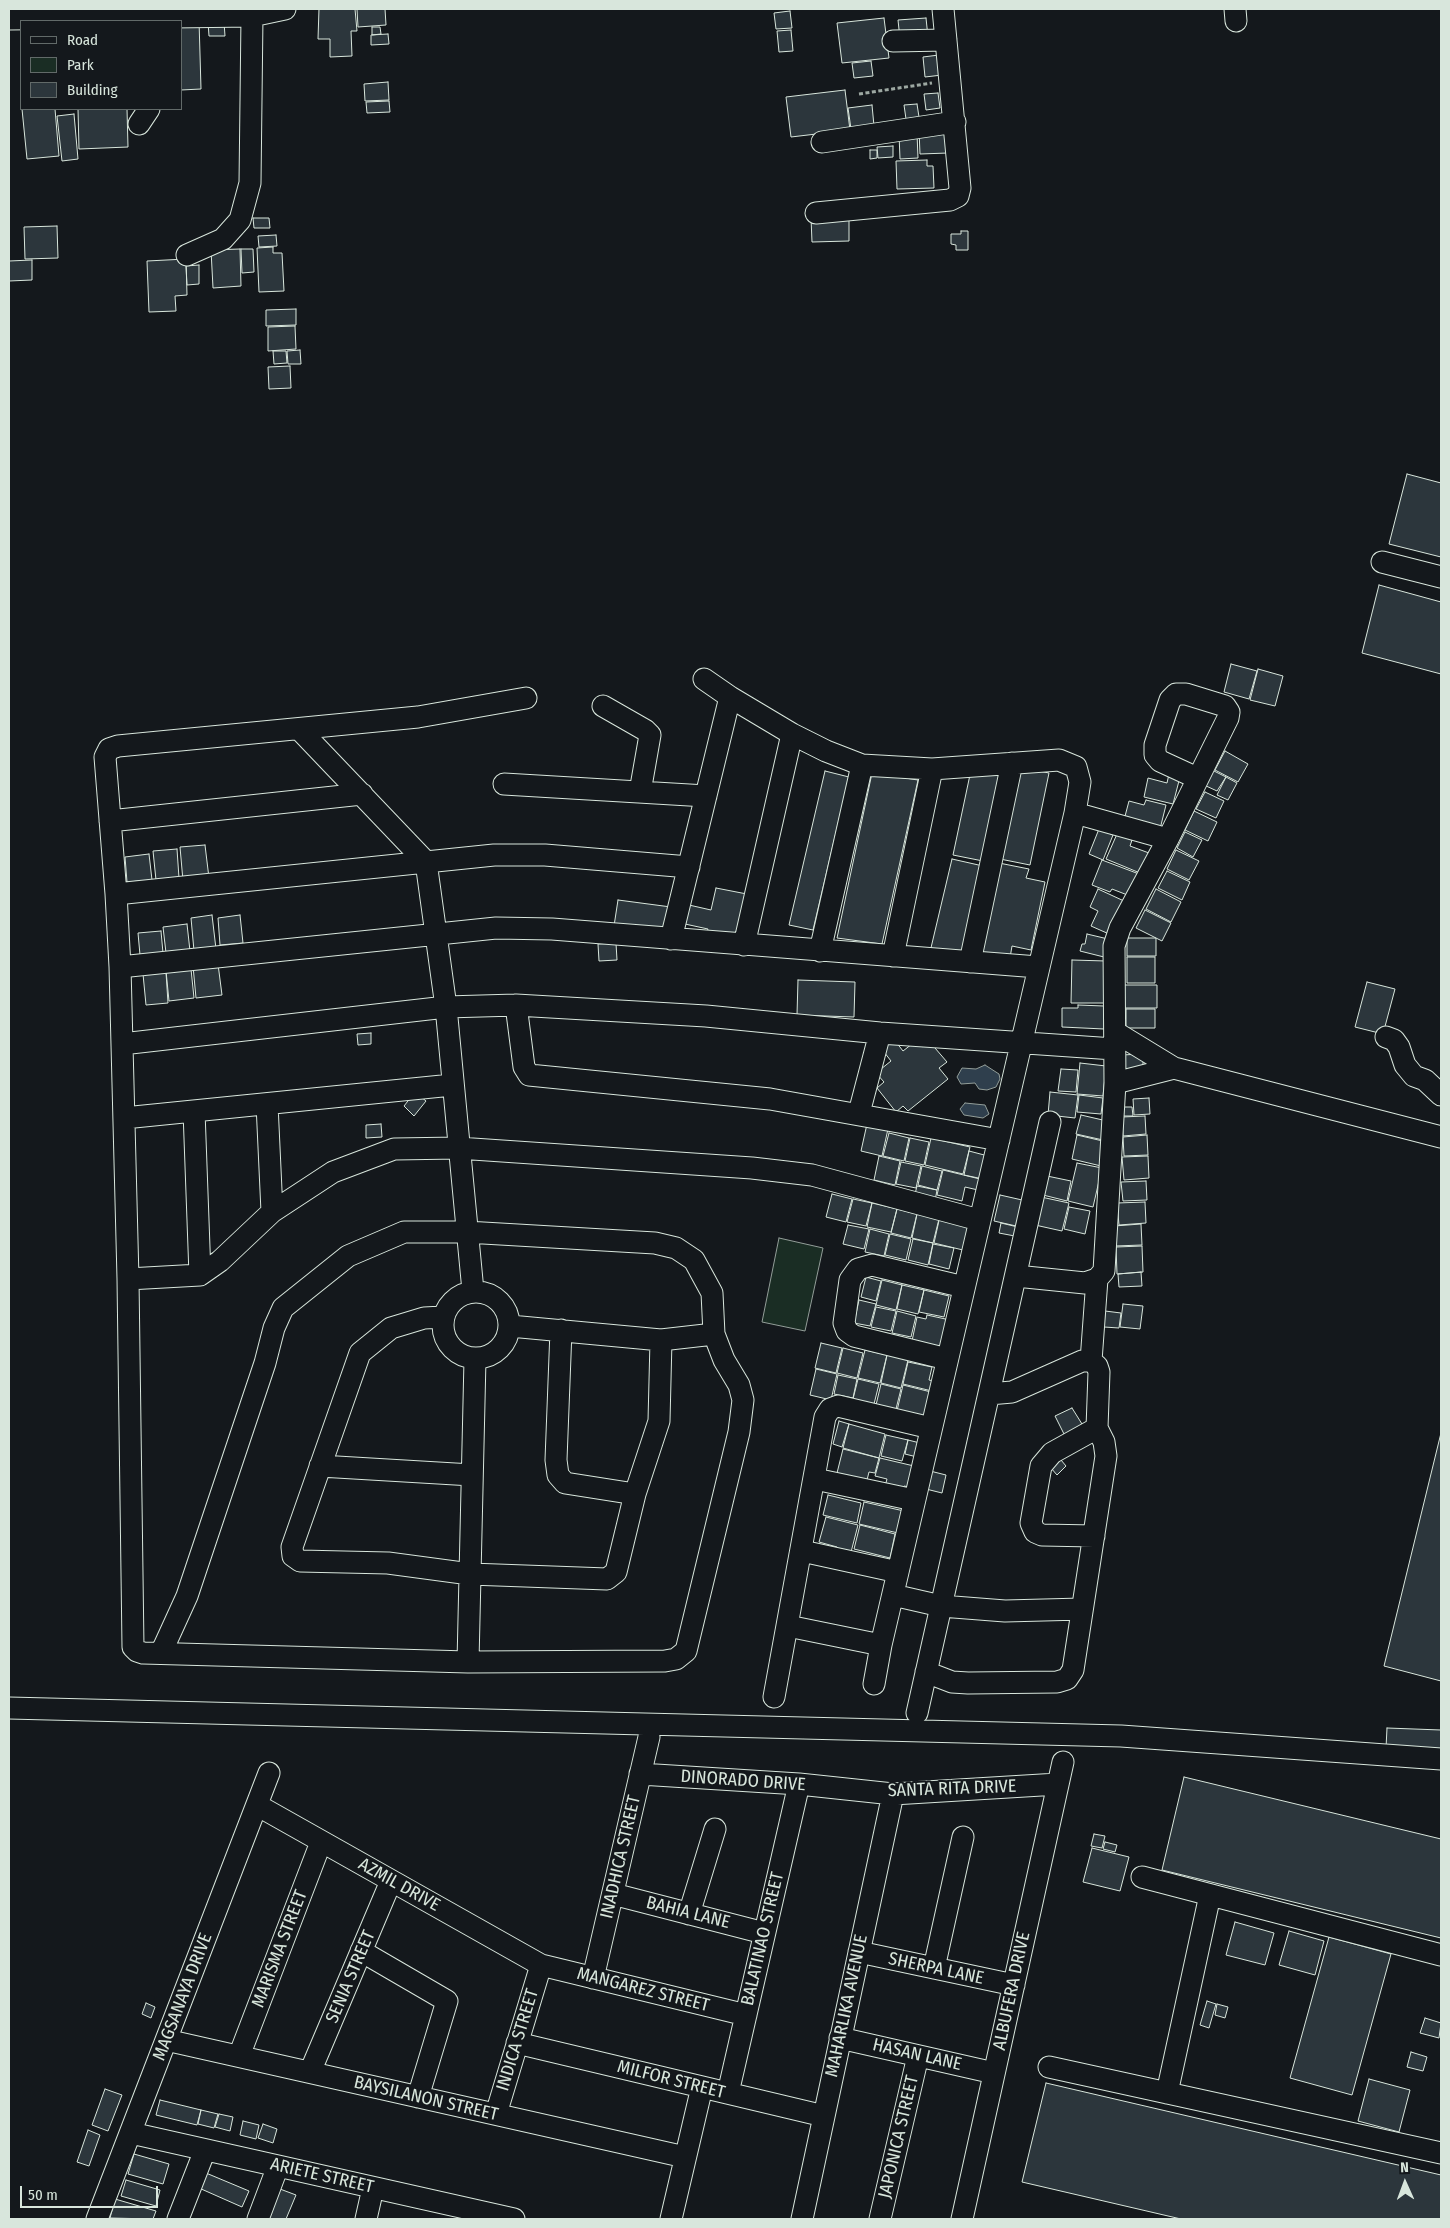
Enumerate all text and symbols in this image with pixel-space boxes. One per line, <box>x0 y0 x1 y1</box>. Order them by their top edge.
legend <box>20 20 182 110</box>
text: Road <box>67 31 98 49</box>
text: Park <box>67 56 94 74</box>
text: Building <box>67 81 118 99</box>
street label: DINORADO DRIVE <box>680 1766 806 1796</box>
street label: SANTA RITA DRIVE <box>887 1776 1017 1802</box>
street label: INADHICA STREET <box>596 1793 646 1921</box>
street label: AZMIL DRIVE <box>354 1854 444 1916</box>
street label: BALATINAO STREET <box>737 1870 789 2008</box>
street label: MARISMA STREET <box>248 1887 312 2011</box>
street label: BAHIA LANE <box>644 1892 732 1934</box>
street label: SENIA STREET <box>322 1927 380 2027</box>
street label: MAGSANAYA DRIVE <box>149 1930 217 2064</box>
street label: ALBUFERA DRIVE <box>989 1930 1035 2052</box>
street label: MAHARLIKA AVENUE <box>821 1933 873 2079</box>
street label: SHERPA LANE <box>886 1948 986 1990</box>
street label: MANGAREZ STREET <box>575 1963 711 2017</box>
street label: INDICA STREET <box>492 1986 544 2094</box>
street label: HASAN LANE <box>870 2034 964 2076</box>
street label: MILFOR STREET <box>615 2056 727 2104</box>
street label: BAYSILANON STREET <box>352 2072 500 2126</box>
street label: JAPONICA STREET <box>874 2073 924 2201</box>
street label: ARIETE STREET <box>268 2154 376 2198</box>
north arrow <box>1380 2158 1430 2208</box>
text: N <box>1400 2159 1409 2176</box>
scale bar <box>22 2176 160 2208</box>
text: 50 m <box>28 2186 58 2204</box>

